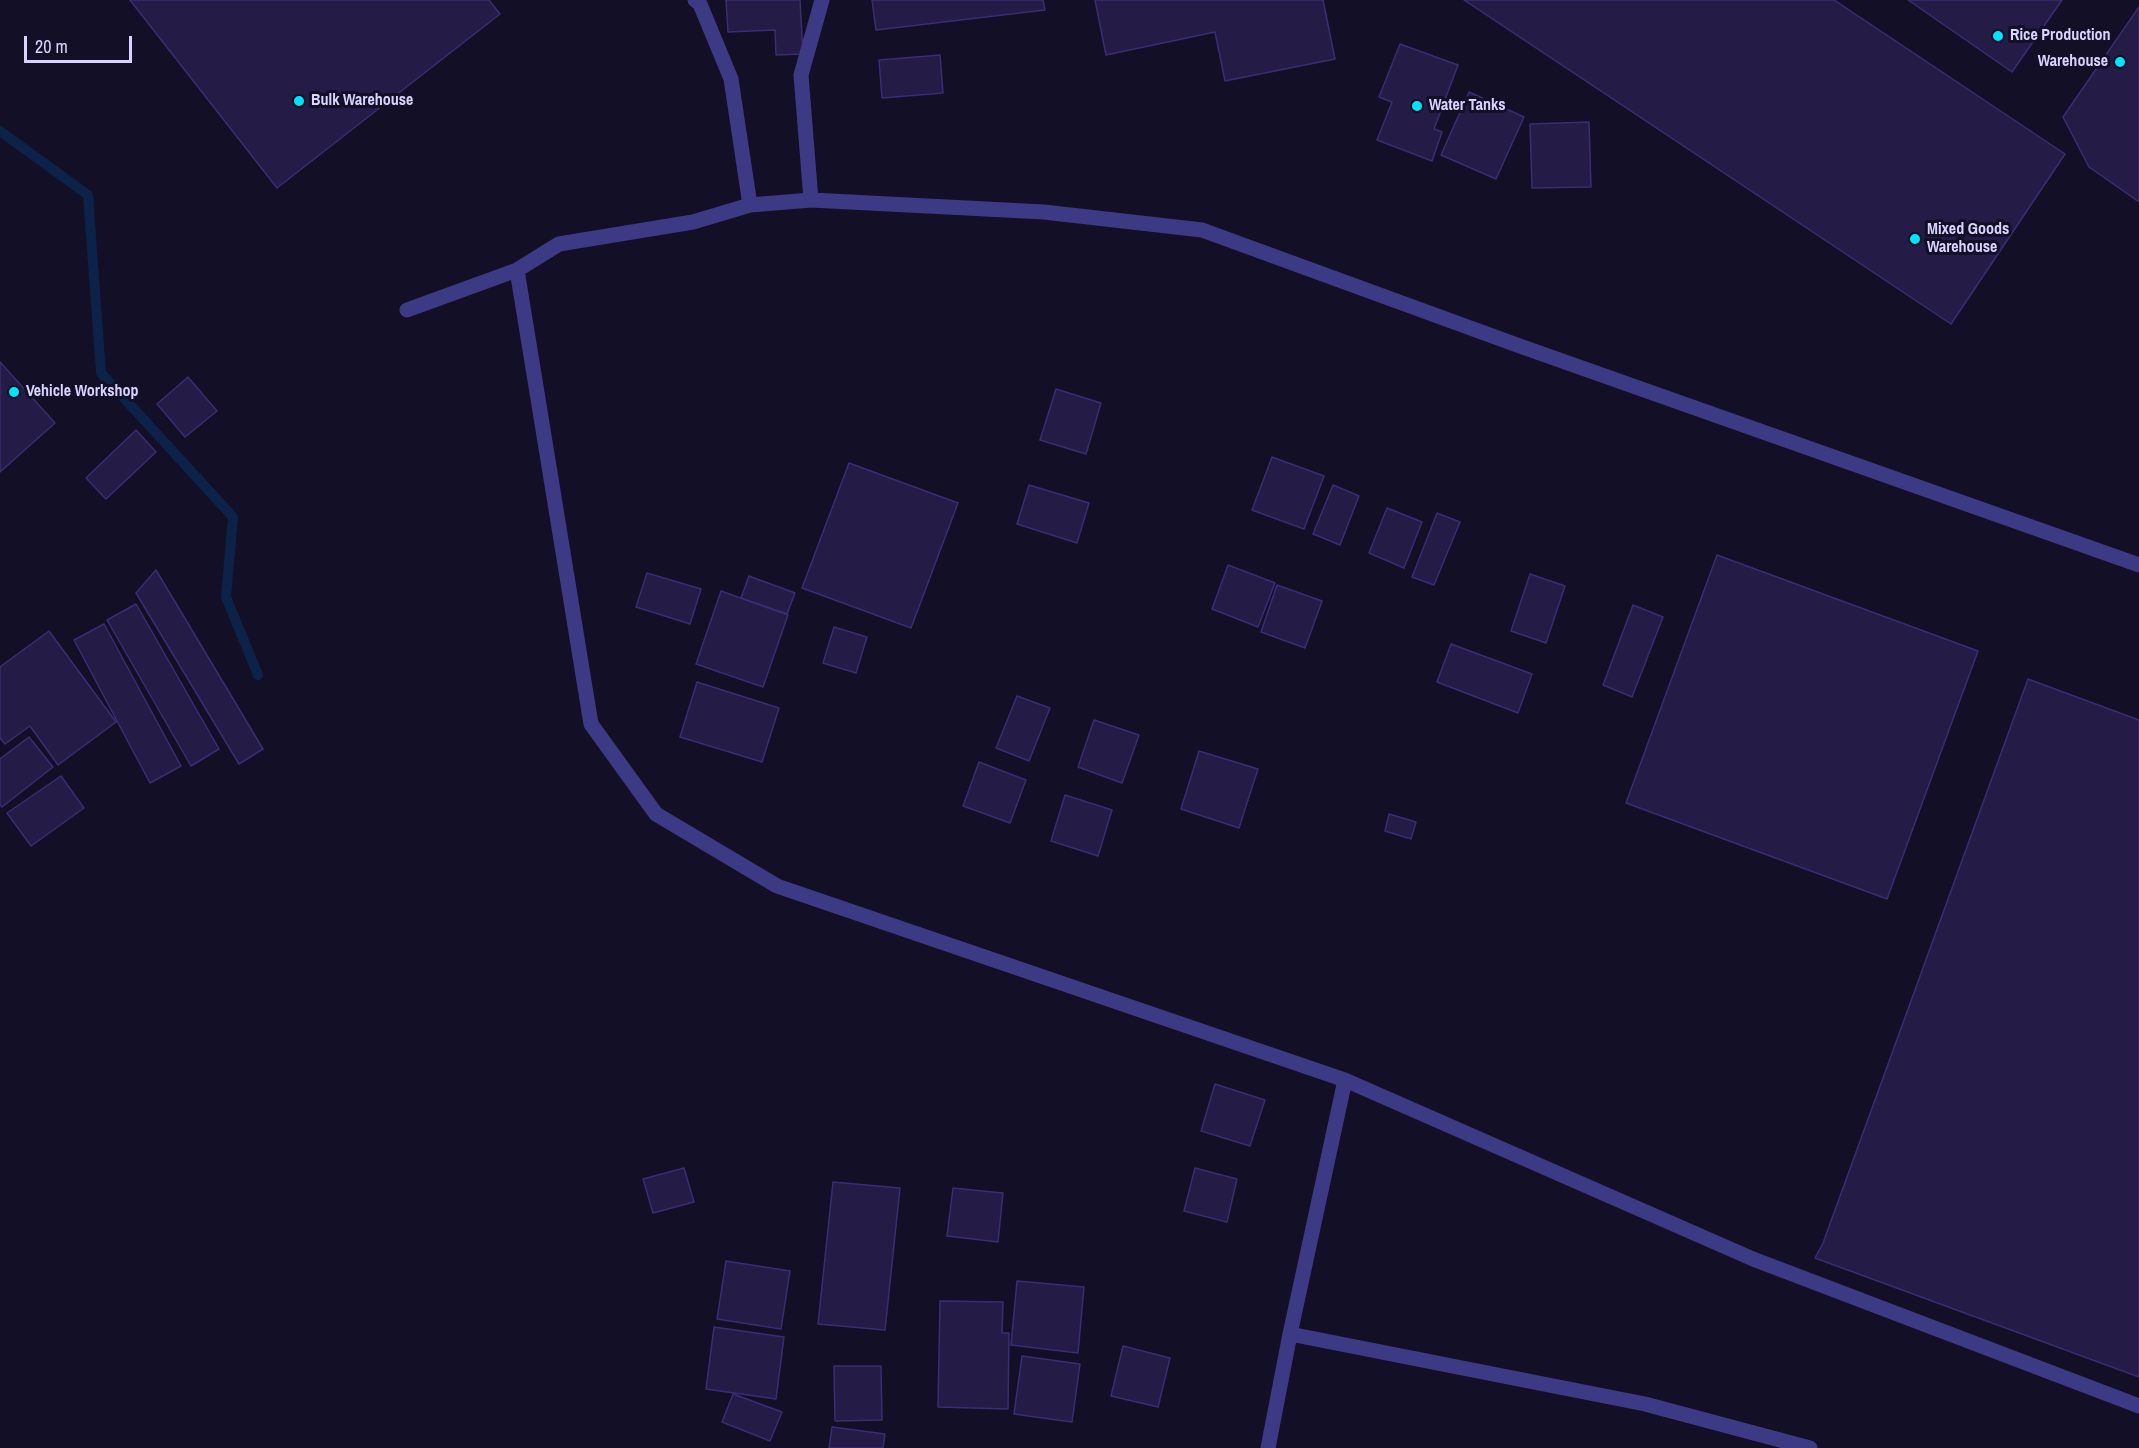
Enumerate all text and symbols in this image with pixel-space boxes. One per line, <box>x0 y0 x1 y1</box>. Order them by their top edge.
scale bar <box>27 24 135 62</box>
place label: Rice Production <box>2010 26 2111 46</box>
marker: Rice Production <box>1991 29 2005 43</box>
text: 20 m <box>35 34 68 59</box>
place label: Warehouse <box>2038 52 2108 72</box>
marker: Warehouse <box>2113 55 2127 69</box>
place label: Bulk Warehouse <box>311 91 413 111</box>
marker: Bulk Warehouse <box>292 94 306 108</box>
place label: Water Tanks <box>1429 96 1506 116</box>
marker: Water Tanks <box>1410 99 1424 113</box>
place label: Mixed Goods Warehouse <box>1927 220 2009 258</box>
marker: Mixed Goods Warehouse <box>1908 232 1922 246</box>
place label: Vehicle Workshop <box>26 382 139 402</box>
marker: Vehicle Workshop <box>7 385 21 399</box>

